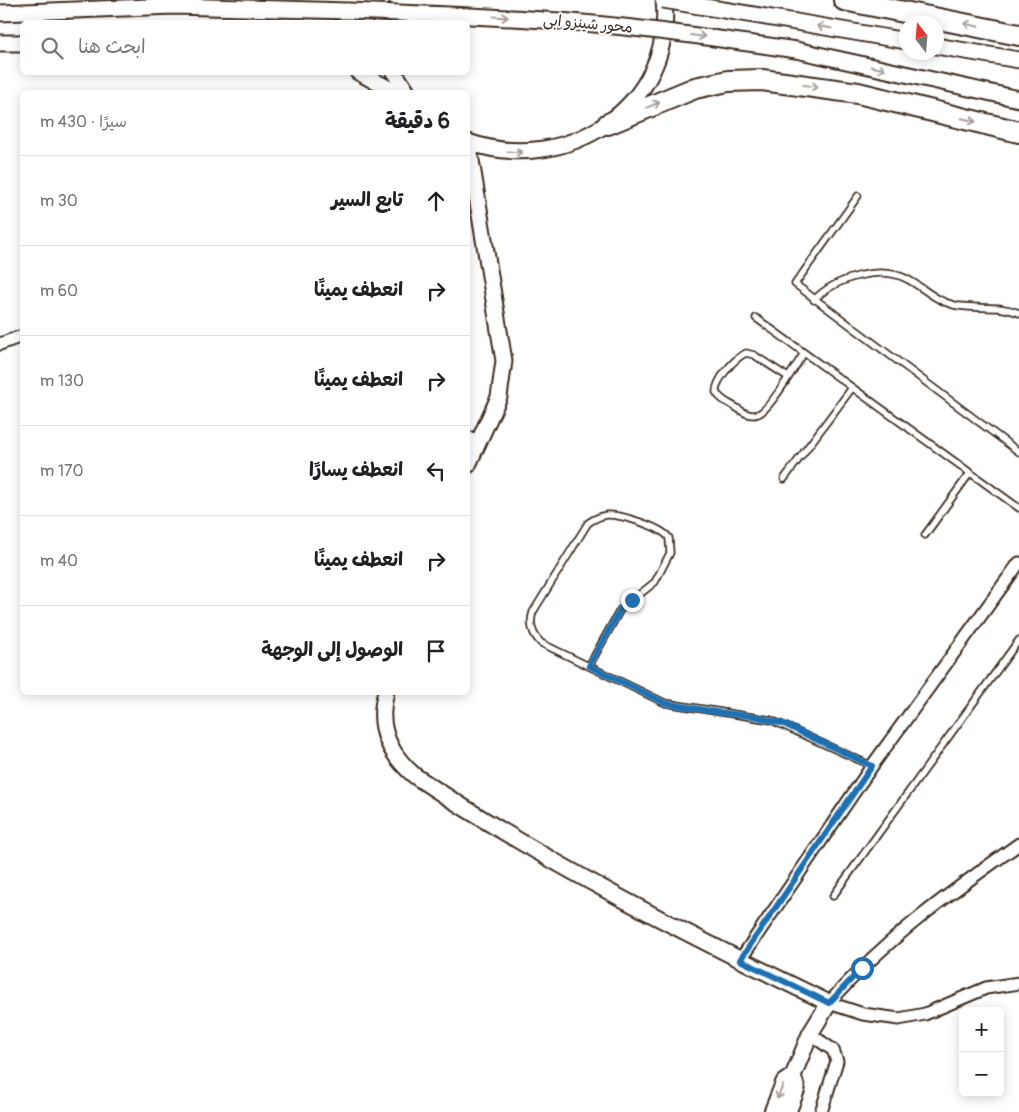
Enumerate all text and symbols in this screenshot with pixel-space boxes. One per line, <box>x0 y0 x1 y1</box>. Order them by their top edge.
street label: محور شينزو ابى <box>542 11 634 37</box>
one-way arrow <box>493 13 509 22</box>
north arrow <box>899 15 944 60</box>
search box <box>20 20 470 75</box>
one-way arrow <box>964 20 980 30</box>
one-way arrow <box>816 21 832 31</box>
one-way arrow <box>690 31 706 41</box>
icon: search <box>38 34 66 62</box>
text: ابحث هنا <box>78 35 146 59</box>
one-way arrow <box>869 64 885 73</box>
one-way arrow <box>802 81 818 91</box>
one-way arrow <box>645 100 660 109</box>
text: 6 دقيقة <box>385 108 450 135</box>
text: سيرًا · 430 m <box>40 112 127 132</box>
one-way arrow <box>961 116 977 125</box>
one-way arrow <box>507 147 523 156</box>
icon: ahead <box>422 187 450 215</box>
text: تابع السير <box>331 188 403 212</box>
text: 30 m <box>40 191 78 211</box>
icon: right <box>422 277 450 305</box>
text: انعطف يمينًا <box>314 278 403 302</box>
text: 60 m <box>40 281 78 301</box>
icon: right <box>422 367 450 395</box>
text: انعطف يمينًا <box>314 368 403 392</box>
text: 130 m <box>40 371 84 391</box>
icon: left <box>422 457 450 485</box>
text: انعطف يسارًا <box>309 458 403 482</box>
text: 170 m <box>40 461 83 481</box>
icon: right <box>422 547 450 575</box>
text: انعطف يمينًا <box>314 548 403 572</box>
text: 40 m <box>40 551 78 571</box>
route end <box>621 589 644 612</box>
icon: arrive <box>422 637 450 665</box>
text: الوصول إلى الوجهة <box>261 638 403 662</box>
route start <box>851 957 874 980</box>
map controls <box>959 1007 1004 1097</box>
button: + <box>959 1007 1004 1052</box>
button: − <box>959 1052 1004 1097</box>
one-way arrow <box>775 1084 784 1099</box>

